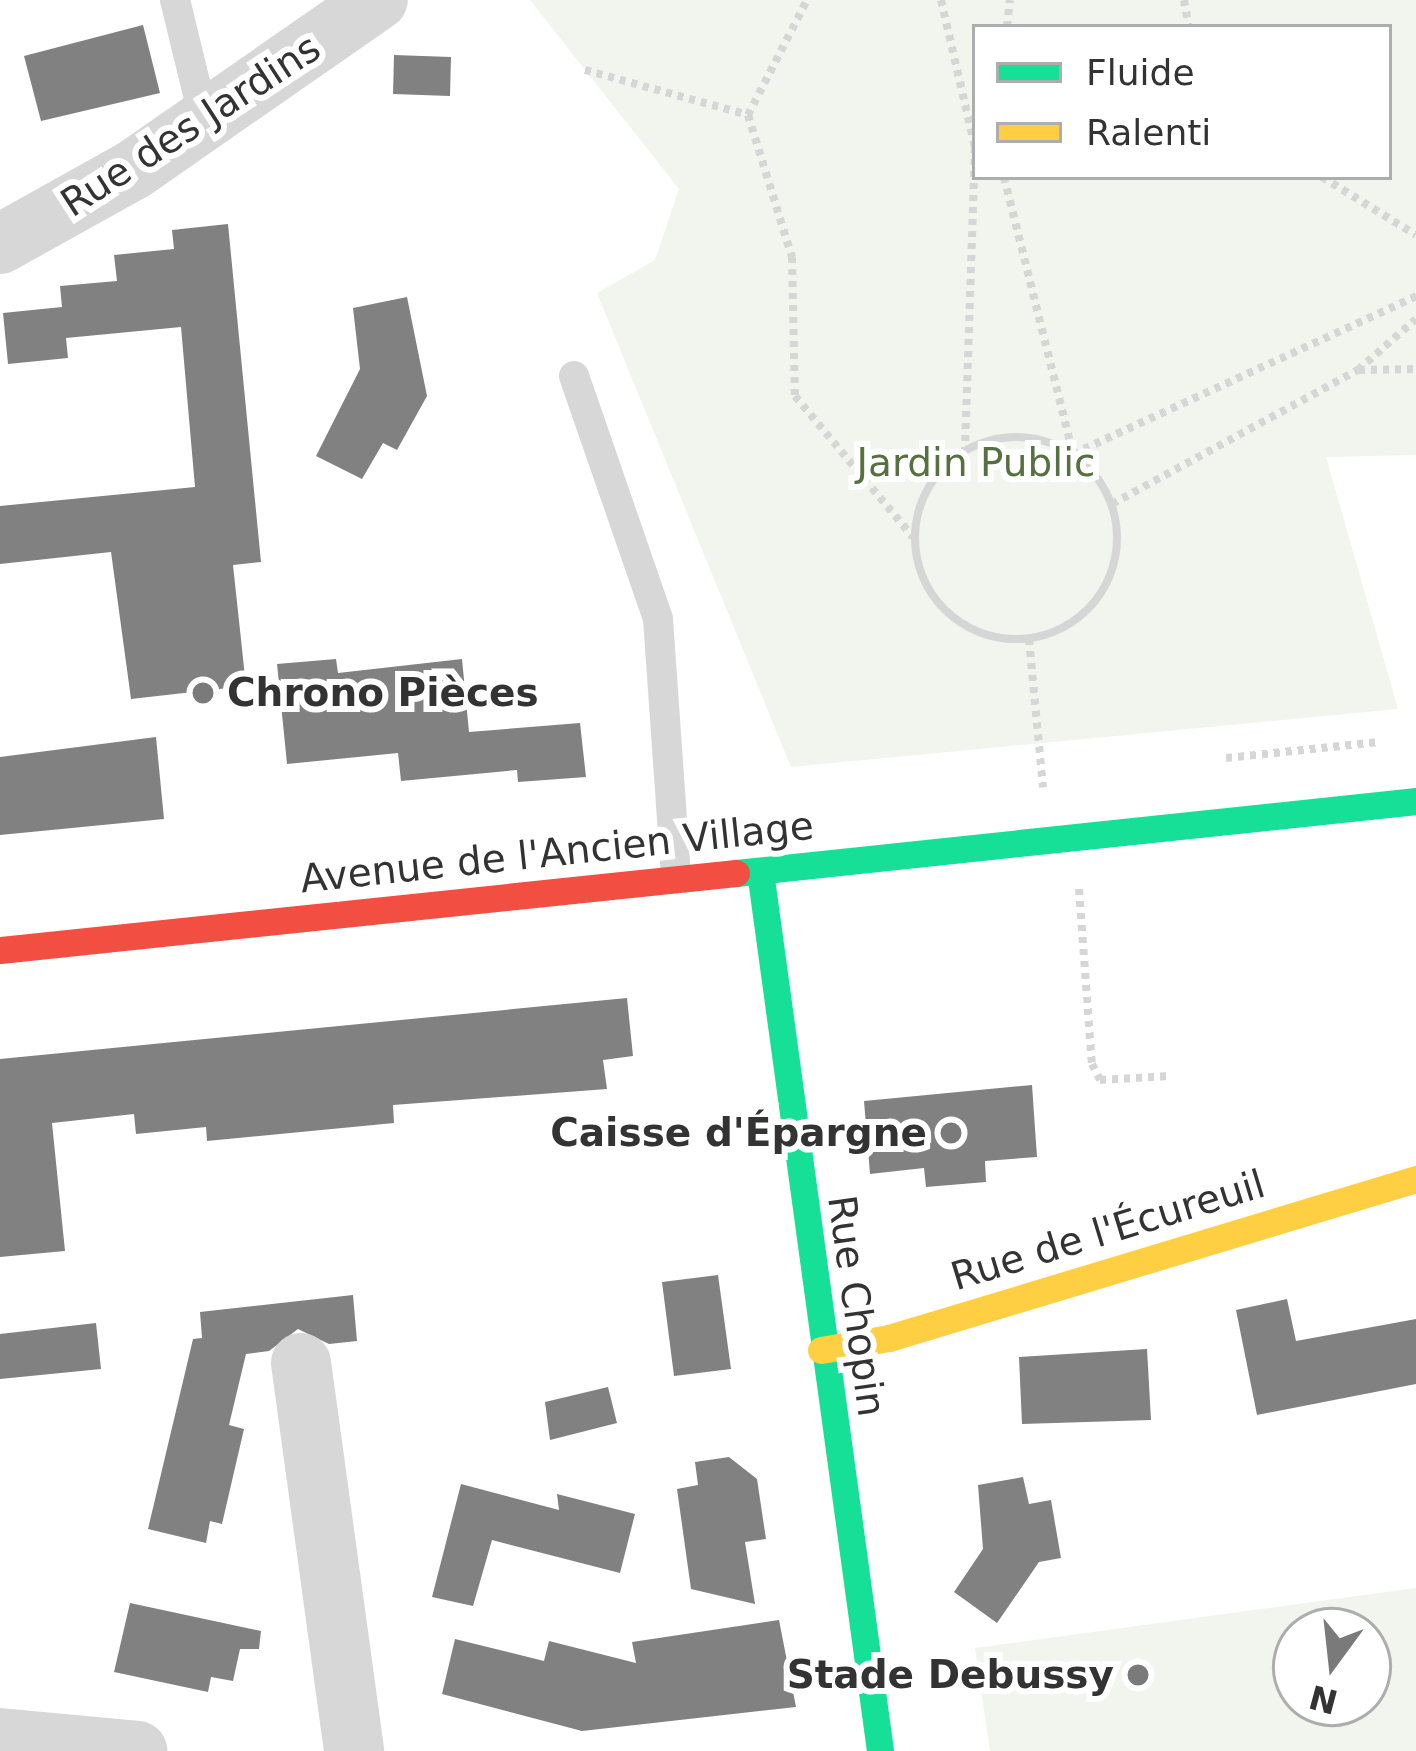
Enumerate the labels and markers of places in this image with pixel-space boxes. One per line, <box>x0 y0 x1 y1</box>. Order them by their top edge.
place label: Chrono Pièces <box>227 670 539 716</box>
marker: Chrono Pièces <box>190 680 216 706</box>
place label: Caisse d'Épargne <box>550 1110 927 1156</box>
marker: Caisse d'Épargne <box>938 1120 964 1146</box>
place label: Stade Debussy <box>787 1652 1114 1698</box>
marker: Stade Debussy <box>1125 1662 1151 1688</box>

